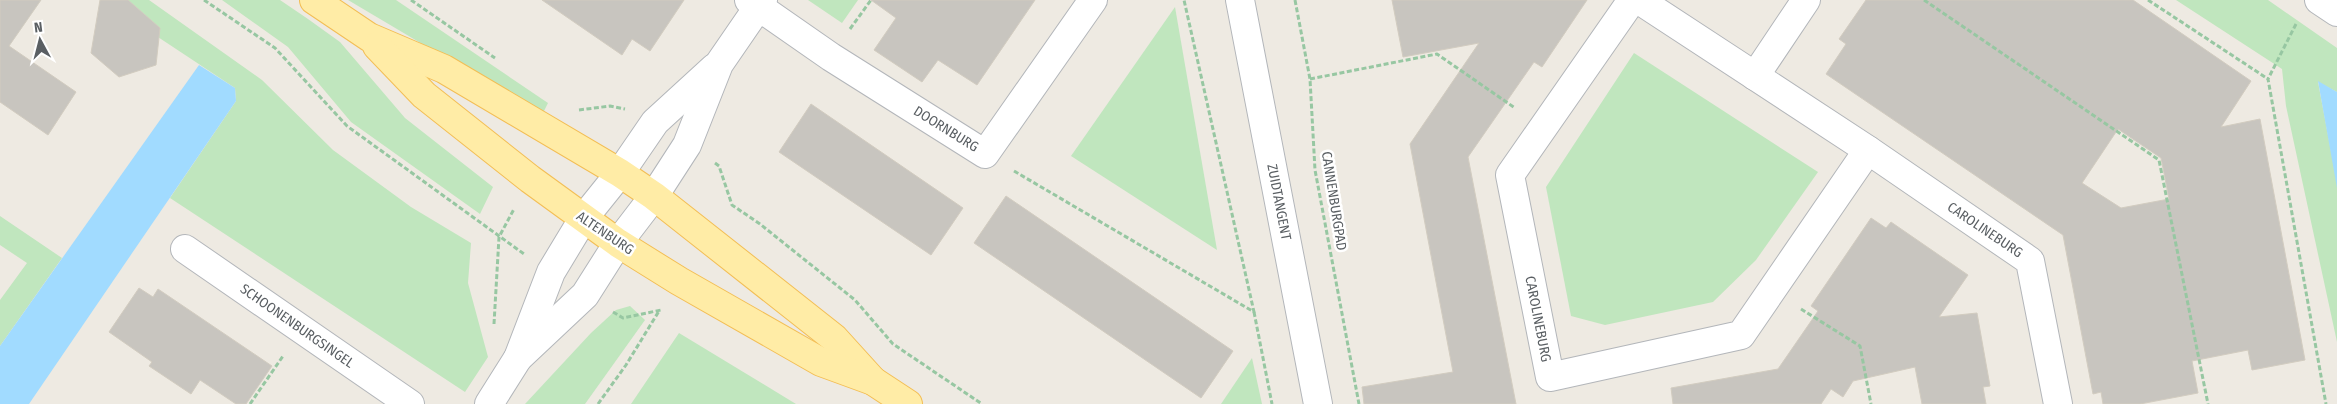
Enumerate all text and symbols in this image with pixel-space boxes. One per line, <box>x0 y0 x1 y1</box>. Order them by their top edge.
north arrow <box>15 15 65 65</box>
text: N <box>33 19 44 37</box>
street label: DOORNBURG <box>910 102 982 156</box>
street label: CANNENBURGPAD <box>1318 150 1350 252</box>
street label: ZUIDTANGENT <box>1263 162 1295 242</box>
street label: CAROLINEBURG <box>1944 199 2026 261</box>
street label: ALTENBURG <box>573 208 637 258</box>
street label: CAROLINEBURG <box>1521 275 1555 363</box>
street label: SCHOONENBURGSINGEL <box>237 280 357 372</box>

